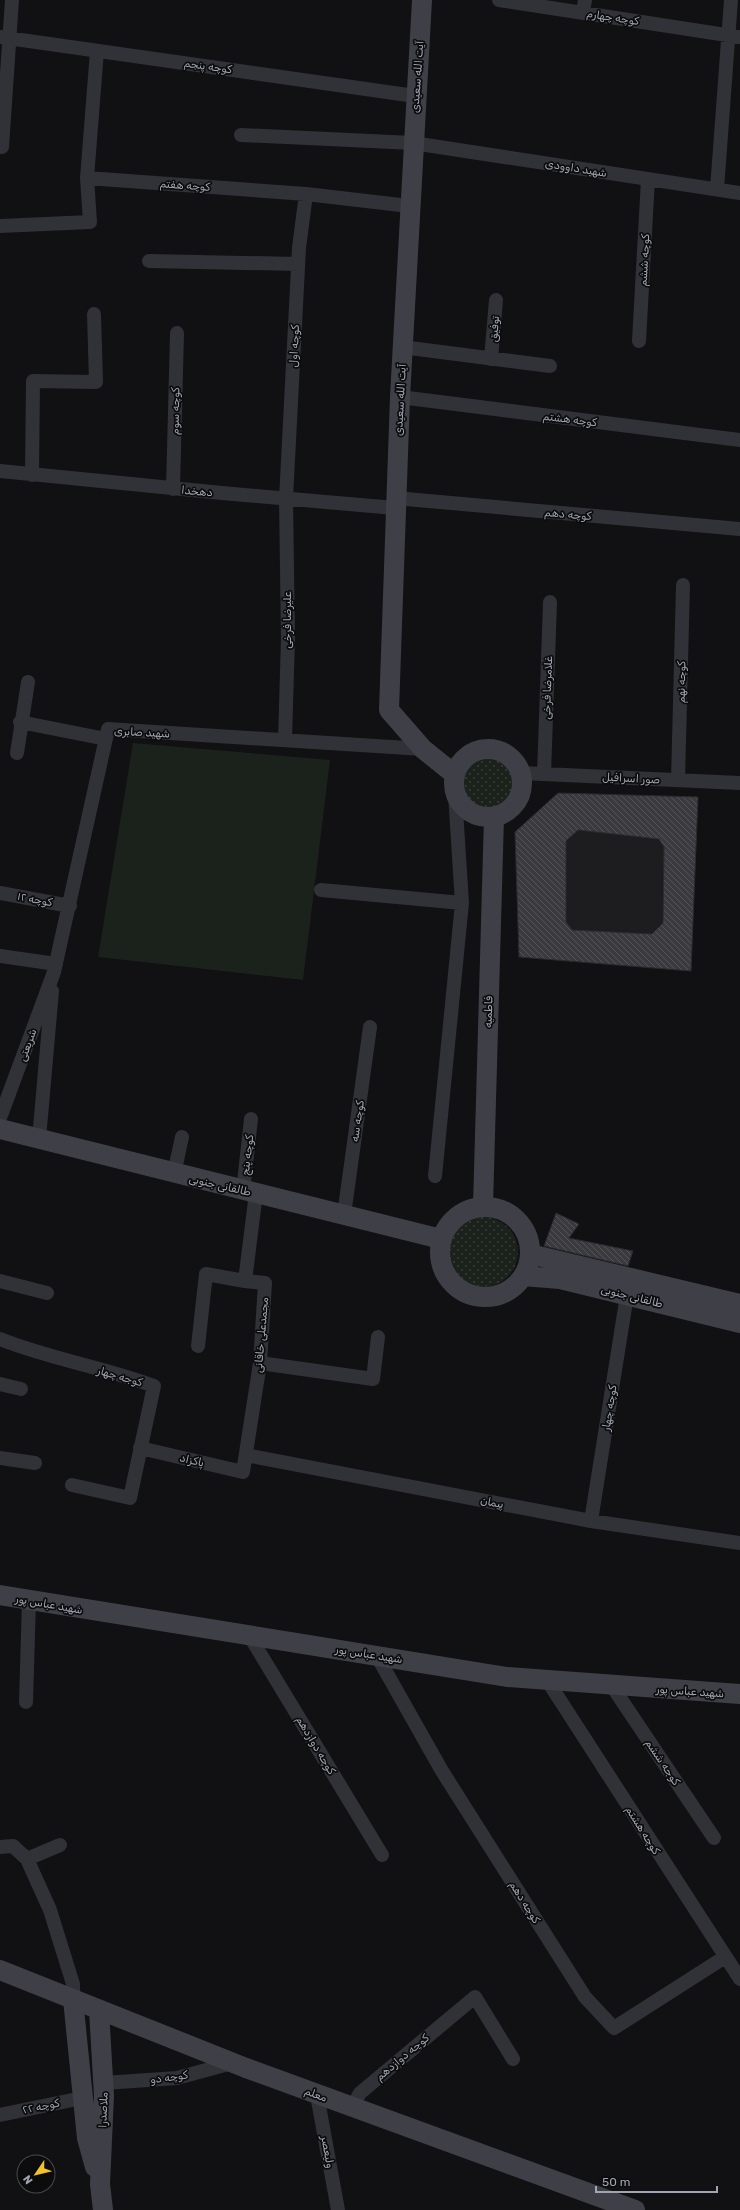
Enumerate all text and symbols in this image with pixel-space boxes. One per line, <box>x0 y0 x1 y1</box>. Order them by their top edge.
street label: کوچه چهارم <box>586 7 640 29</box>
street label: آیت الله سعیدی <box>408 40 427 114</box>
street label: کوچه پنجم <box>183 57 233 77</box>
street label: شهید داوودی <box>544 157 608 181</box>
street label: کوچه هفتم <box>159 177 211 195</box>
street label: کوچه ششم <box>637 233 653 287</box>
street label: توفیق <box>487 315 503 343</box>
street label: کوچه اول <box>287 324 303 368</box>
street label: آیت الله سعیدی <box>392 363 409 436</box>
street label: کوچه سوم <box>169 387 183 435</box>
street label: کوچه هشتم <box>542 410 598 430</box>
street label: دهخدا <box>181 484 213 499</box>
street label: کوچه دهم <box>544 506 592 524</box>
street label: علیرضا فرخی <box>281 591 294 649</box>
street label: غلامرضا فرخی <box>540 656 555 720</box>
street label: کوچه نهم <box>675 661 689 703</box>
street label: شهید صابری <box>114 725 170 740</box>
street label: صور اسرافیل <box>602 770 660 788</box>
street label: کوچه ۱۲ <box>16 890 54 910</box>
street label: فاطمیه <box>481 996 496 1028</box>
street label: شریعتی <box>16 1027 39 1063</box>
street label: کوچه سه <box>348 1100 368 1143</box>
street label: کوچه پنج <box>239 1134 258 1176</box>
street label: طالقانی جنوبی <box>187 1172 252 1200</box>
street label: طالقانی جنوبی <box>599 1283 664 1311</box>
street label: مجمدعلی خاقانی <box>252 1296 271 1374</box>
street label: کوجه چهار <box>94 1364 144 1390</box>
street label: کوچه چهار <box>599 1384 621 1433</box>
street label: پاکزاد <box>178 1451 206 1471</box>
street label: پیمان <box>479 1494 505 1512</box>
street label: شهید عباس پور <box>13 1592 84 1618</box>
street label: شهید عباس پور <box>333 1643 404 1667</box>
street label: شهید عباس پور <box>654 1683 724 1701</box>
street label: کوچه دوازدهم <box>292 1714 338 1777</box>
street label: کوجه ششم <box>642 1737 683 1788</box>
street label: کوچه هشتم <box>622 1804 663 1857</box>
street label: کوچه دهم <box>506 1879 543 1926</box>
street label: کوچه دوازدهم <box>373 2031 432 2084</box>
street label: کوچه دو <box>149 2068 189 2088</box>
street label: معلم <box>302 2084 329 2105</box>
street label: ملاصدرا <box>96 2092 111 2128</box>
street label: کوچه ۲۲ <box>21 2097 61 2117</box>
street label: ولیعصر <box>317 2134 337 2170</box>
north arrow <box>16 2154 56 2194</box>
scale bar <box>596 2168 717 2194</box>
text: N <box>21 2172 36 2186</box>
text: 50 m <box>602 2175 630 2189</box>

